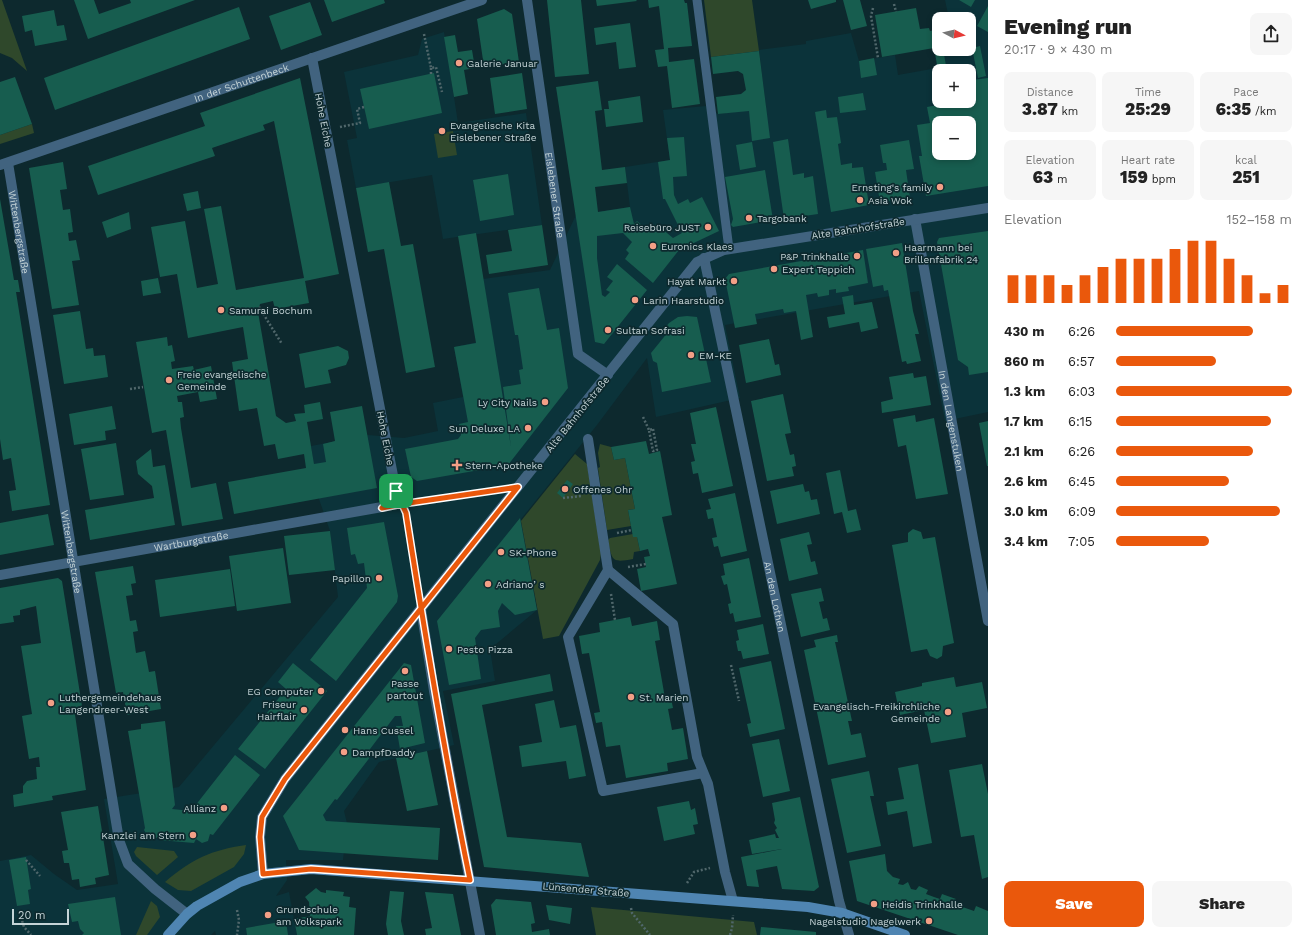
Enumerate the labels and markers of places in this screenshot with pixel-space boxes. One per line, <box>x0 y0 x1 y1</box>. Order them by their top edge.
marker: Galerie Januar <box>454 58 464 68</box>
place label: Galerie Januar <box>467 58 538 69</box>
place label: Evangelische Kita Eislebener Straße <box>450 120 537 143</box>
marker: Evangelische Kita Eislebener Straße <box>437 126 447 136</box>
place label: Ernsting's family <box>851 182 933 193</box>
marker: Ernsting's family <box>935 182 945 192</box>
marker: Asia Wok <box>855 195 865 205</box>
place label: Asia Wok <box>868 195 912 206</box>
marker: Targobank <box>744 213 754 223</box>
place label: Targobank <box>757 213 807 224</box>
place label: Reisebüro JUST <box>624 222 700 233</box>
marker: Reisebüro JUST <box>703 222 713 232</box>
marker: Euronics Klaes <box>648 241 658 251</box>
place label: Euronics Klaes <box>661 241 733 252</box>
place label: Haarmann bei Brillenfabrik 24 <box>904 242 978 265</box>
marker: Haarmann bei Brillenfabrik 24 <box>891 248 901 258</box>
place label: P&P Trinkhalle <box>780 251 849 262</box>
marker: P&P Trinkhalle <box>852 251 862 261</box>
marker: Expert Teppich <box>769 264 779 274</box>
place label: Expert Teppich <box>782 264 855 275</box>
place label: Hayat Markt <box>667 276 727 287</box>
marker: Hayat Markt <box>729 276 739 286</box>
marker: Larin Haarstudio <box>630 295 640 305</box>
place label: Larin Haarstudio <box>643 295 724 306</box>
marker: Samurai Bochum <box>216 305 226 315</box>
place label: Samurai Bochum <box>229 305 312 316</box>
marker: Sultan Sofrasi <box>603 325 613 335</box>
place label: Sultan Sofrasi <box>616 325 685 336</box>
marker: EM-KE <box>686 350 696 360</box>
place label: EM-KE <box>699 350 732 361</box>
place label: Freie evangelische Gemeinde <box>177 369 267 392</box>
marker: Freie evangelische Gemeinde <box>164 375 174 385</box>
place label: Ly City Nails <box>478 397 537 408</box>
marker: Ly City Nails <box>540 397 550 407</box>
place label: Sun Deluxe LA <box>449 423 520 434</box>
marker: Sun Deluxe LA <box>523 423 533 433</box>
marker: Stern-Apotheke <box>452 460 462 470</box>
place label: Stern-Apotheke <box>465 460 543 471</box>
pin <box>379 474 413 508</box>
marker: Offenes Ohr <box>560 484 570 494</box>
place label: Offenes Ohr <box>573 484 632 495</box>
marker: SK-Phone <box>496 547 506 557</box>
place label: SK-Phone <box>509 547 557 558</box>
place label: Papillon <box>332 573 371 584</box>
marker: Papillon <box>374 573 384 583</box>
marker: Adrianoʼs <box>483 579 493 589</box>
place label: Adrianoʼs <box>496 579 545 590</box>
marker: Pesto Pizza <box>444 644 454 654</box>
place label: Pesto Pizza <box>457 644 513 655</box>
marker: Passe partout <box>400 666 410 676</box>
place label: Passe partout <box>387 678 424 701</box>
place label: EG Computer <box>247 686 313 697</box>
marker: EG Computer <box>316 686 326 696</box>
place label: Luthergemeindehaus Langendreer-West <box>59 692 162 715</box>
marker: St. Marien <box>626 692 636 702</box>
place label: St. Marien <box>639 692 689 703</box>
marker: Luthergemeindehaus Langendreer-West <box>46 698 56 708</box>
place label: Friseur Hairflair <box>257 699 296 722</box>
place label: Evangelisch-Freikirchliche Gemeinde <box>813 701 940 724</box>
marker: Friseur Hairflair <box>299 705 309 715</box>
marker: Evangelisch-Freikirchliche Gemeinde <box>943 707 953 717</box>
marker: Hans Cussel <box>340 725 350 735</box>
place label: Hans Cussel <box>353 725 413 736</box>
marker: DampfDaddy <box>339 747 349 757</box>
place label: DampfDaddy <box>352 747 416 758</box>
place label: Allianz <box>183 803 216 814</box>
marker: Allianz <box>219 803 229 813</box>
place label: Kanzlei am Stern <box>101 830 185 841</box>
marker: Kanzlei am Stern <box>188 830 198 840</box>
marker: Heidis Trinkhalle <box>869 899 879 909</box>
place label: Heidis Trinkhalle <box>882 899 963 910</box>
place label: Grundschule am Volkspark <box>276 904 342 927</box>
marker: Grundschule am Volkspark <box>263 910 273 920</box>
place label: Nagelstudio Nagelwerk <box>809 916 921 927</box>
marker: Nagelstudio Nagelwerk <box>924 916 934 926</box>

